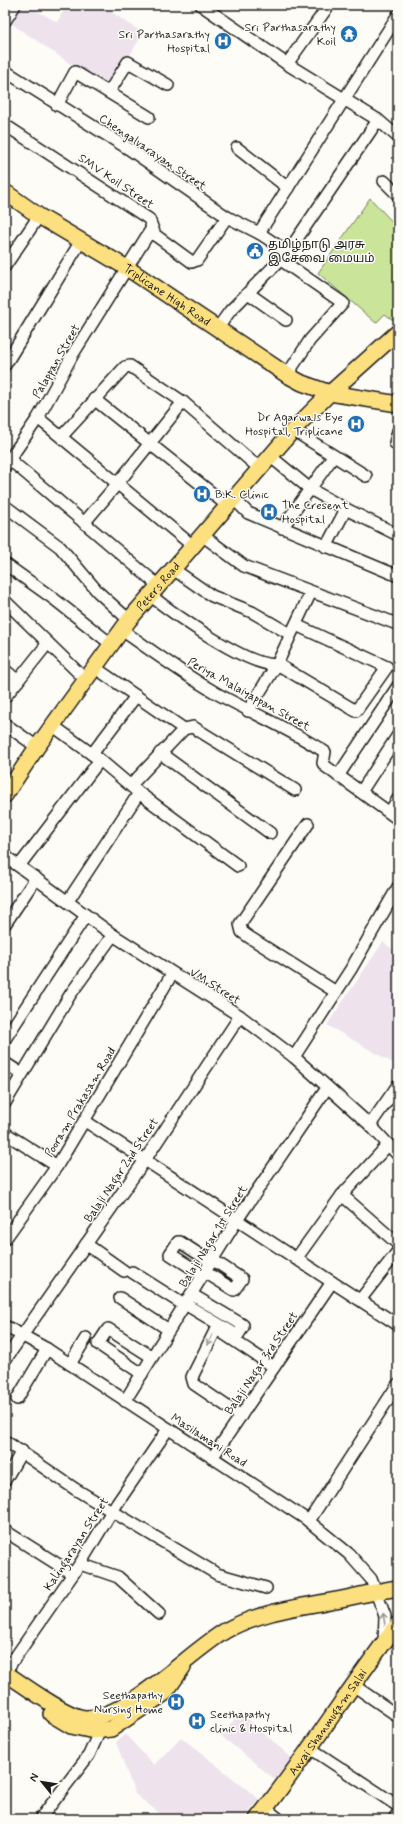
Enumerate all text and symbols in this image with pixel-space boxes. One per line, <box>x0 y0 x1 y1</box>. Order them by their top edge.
place label: Sri Parthasarathy Koil <box>244 20 336 50</box>
temple icon: Sri Parthasarathy Koil <box>339 24 359 44</box>
place label: Sri Parthasarathy Hospital <box>118 27 210 57</box>
hospital icon: Sri Parthasarathy Hospital <box>213 31 233 51</box>
street label: Chengalvarayan Street <box>96 111 209 195</box>
street label: SMV Koil Street <box>75 151 157 213</box>
place label: தமிழ்நாடு அரசு இசேவை மையம் <box>268 237 375 267</box>
public building icon: தமிழ்நாடு அரசு இசேவை மையம் <box>245 241 265 261</box>
street label: Triplicane High Road <box>120 261 213 330</box>
street label: Palappan Street <box>29 321 85 401</box>
place label: Dr Agarwals Eye Hospital, Triplicane <box>245 410 343 440</box>
hospital icon: Dr Agarwals Eye Hospital, Triplicane <box>346 414 366 434</box>
hospital icon: B.K. Clinic <box>192 484 212 504</box>
place label: B.K. Clinic <box>215 487 270 503</box>
place label: The Cresent Hospital <box>282 498 349 528</box>
hospital icon: The Cresent Hospital <box>259 502 279 522</box>
street label: Peters Road <box>133 559 184 615</box>
street label: Periya Malaiyappan Street <box>184 654 313 735</box>
street label: VM Street <box>186 965 243 1009</box>
street label: Pooram Prakasam Road <box>42 1045 120 1160</box>
street label: Balaji Nagar 2nd Street <box>81 1115 164 1226</box>
street label: Balaji Nagar 1st Street <box>176 1182 253 1291</box>
street label: Balaji Nagar 3rd Street <box>221 1309 303 1419</box>
one-way arrow <box>206 1334 213 1346</box>
street label: Masilamani Road <box>167 1410 250 1471</box>
street label: Kalingarayan Street <box>41 1494 114 1595</box>
one-way arrow <box>380 1613 388 1626</box>
street label: Avvai Shanmugam Salai <box>286 1666 371 1779</box>
place label: Seethapathy Nursing Home <box>94 1688 163 1719</box>
hospital icon: Seethapathy Nursing Home <box>166 1692 186 1712</box>
place label: Seethapathy clinic & Hospital <box>210 1707 292 1737</box>
hospital icon: Seethapathy clinic & Hospital <box>187 1711 207 1731</box>
north arrow <box>22 1762 62 1802</box>
text: N <box>26 1771 42 1784</box>

